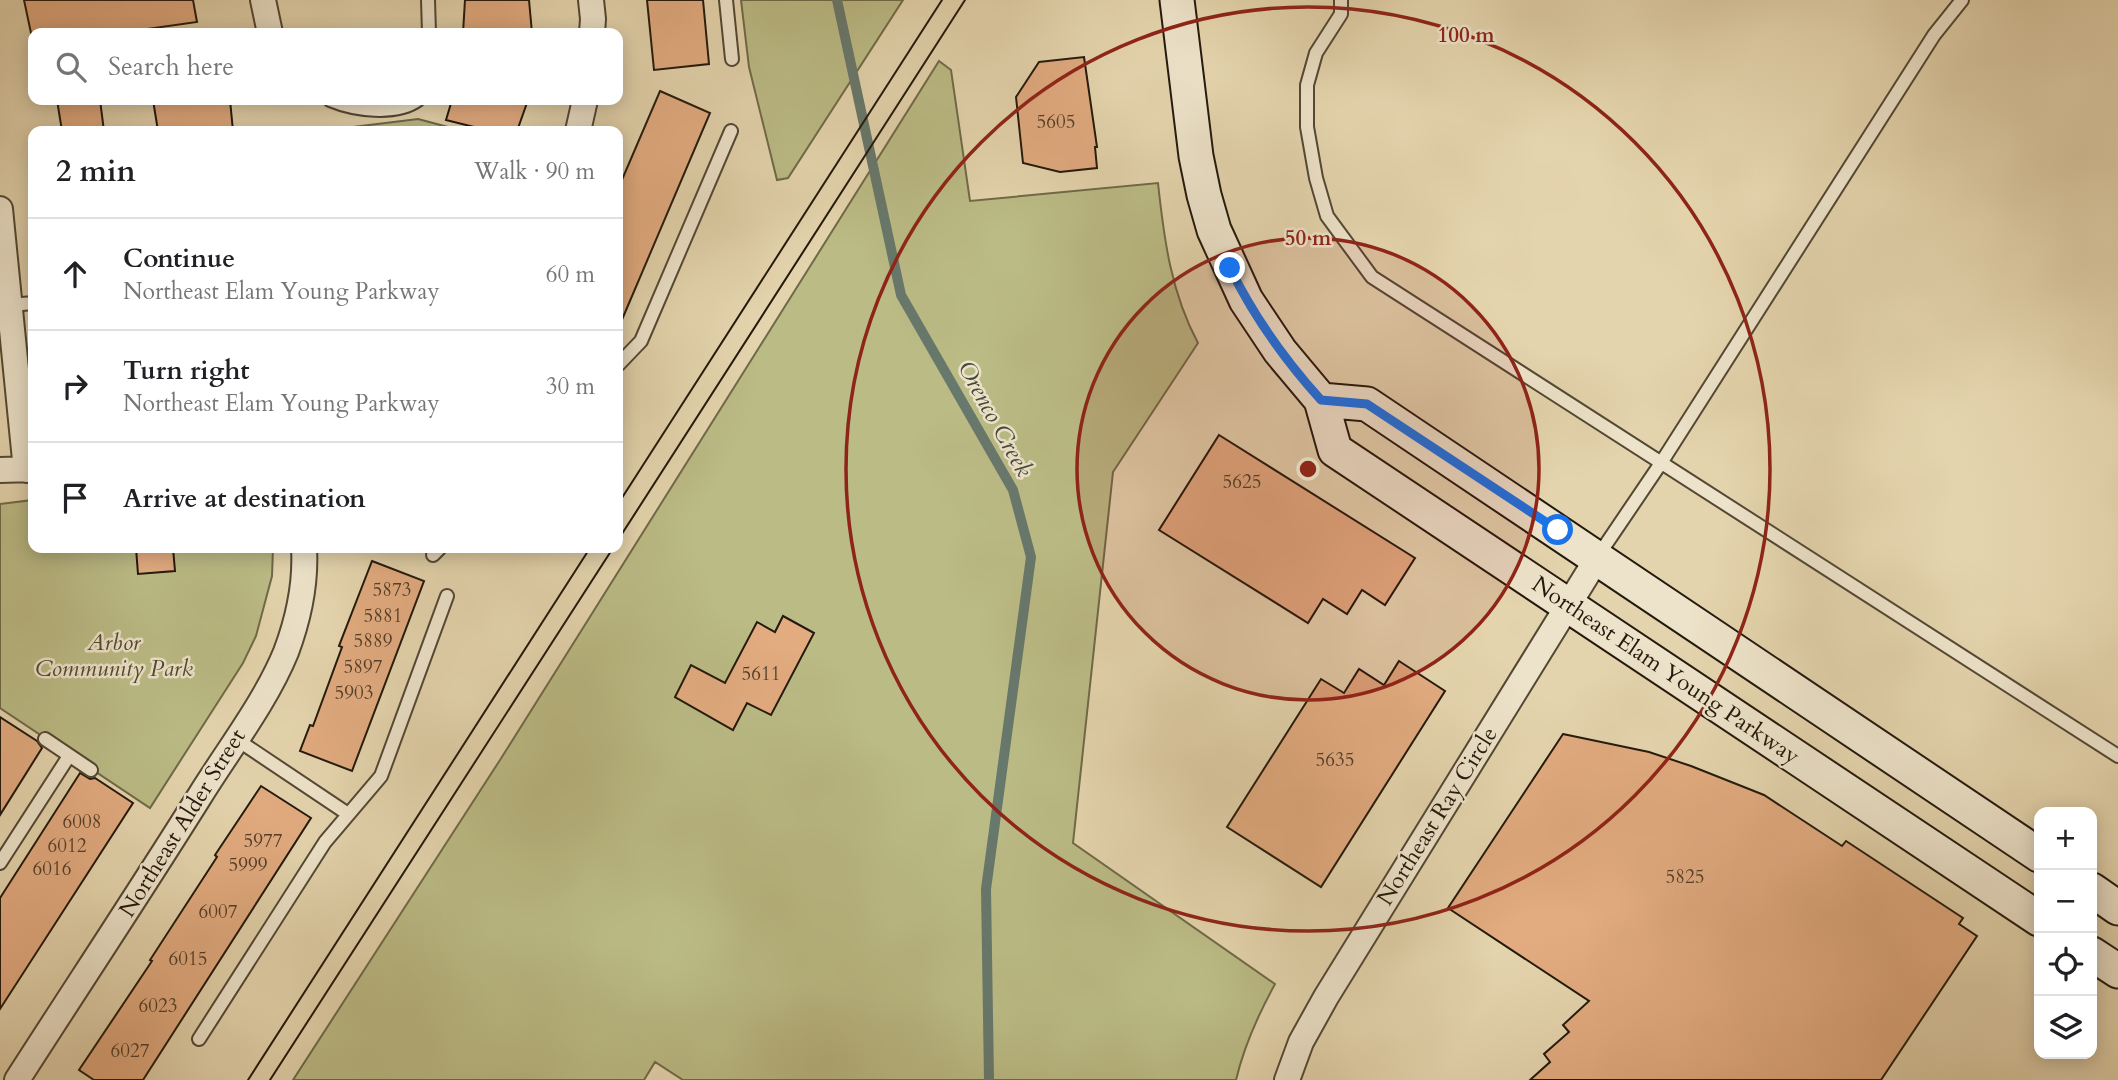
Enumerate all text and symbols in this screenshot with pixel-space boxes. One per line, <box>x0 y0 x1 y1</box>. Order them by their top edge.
text: 100 m <box>1437 21 1495 50</box>
search box <box>28 28 623 105</box>
icon: search <box>52 48 90 86</box>
text: Search here <box>108 49 234 84</box>
house number: 5605 <box>1037 109 1075 135</box>
text: 2 min <box>56 151 136 192</box>
text: Walk · 90 m <box>474 156 595 187</box>
text: 50 m <box>1285 224 1332 253</box>
text: Continue <box>123 241 235 276</box>
route end <box>1214 252 1245 283</box>
icon: ahead <box>56 255 94 293</box>
text: 60 m <box>546 259 595 290</box>
text: Northeast Elam Young Parkway <box>123 276 440 307</box>
text: Turn right <box>123 353 250 388</box>
water label: Orenco Creek <box>949 355 1041 483</box>
icon: right <box>56 367 94 405</box>
text: 30 m <box>546 371 595 402</box>
text: Northeast Elam Young Parkway <box>123 388 440 419</box>
centre of rings <box>1296 457 1320 481</box>
house number: 5625 <box>1223 469 1261 495</box>
icon: arrive <box>56 479 94 517</box>
text: Arrive at destination <box>123 481 366 516</box>
route start <box>1542 514 1573 545</box>
street label: Northeast Elam Young Parkway <box>1526 569 1806 771</box>
house number: 5873 <box>373 577 411 603</box>
house number: 5881 <box>364 603 402 629</box>
park label: Arbor Community Park <box>35 627 194 684</box>
house number: 5889 <box>354 628 393 654</box>
house number: 5897 <box>344 654 383 680</box>
house number: 5611 <box>742 661 780 687</box>
house number: 5903 <box>335 680 373 706</box>
street label: Northeast Ray Circle <box>1369 721 1505 911</box>
street label: Northeast Alder Street <box>111 723 253 923</box>
house number: 5635 <box>1316 747 1354 773</box>
map controls <box>2034 807 2097 1059</box>
button: + <box>2034 807 2097 870</box>
house number: 6008 <box>63 809 101 835</box>
house number: 5977 <box>244 828 283 854</box>
house number: 6012 <box>48 833 87 859</box>
house number: 5999 <box>229 852 268 878</box>
house number: 6016 <box>33 856 71 882</box>
house number: 5825 <box>1666 864 1704 890</box>
button: − <box>2034 870 2097 933</box>
house number: 6007 <box>199 899 238 925</box>
button: locate <box>2034 933 2097 996</box>
house number: 6015 <box>169 946 207 972</box>
house number: 6023 <box>139 993 177 1019</box>
button: layers <box>2034 996 2097 1059</box>
house number: 6027 <box>111 1038 150 1064</box>

